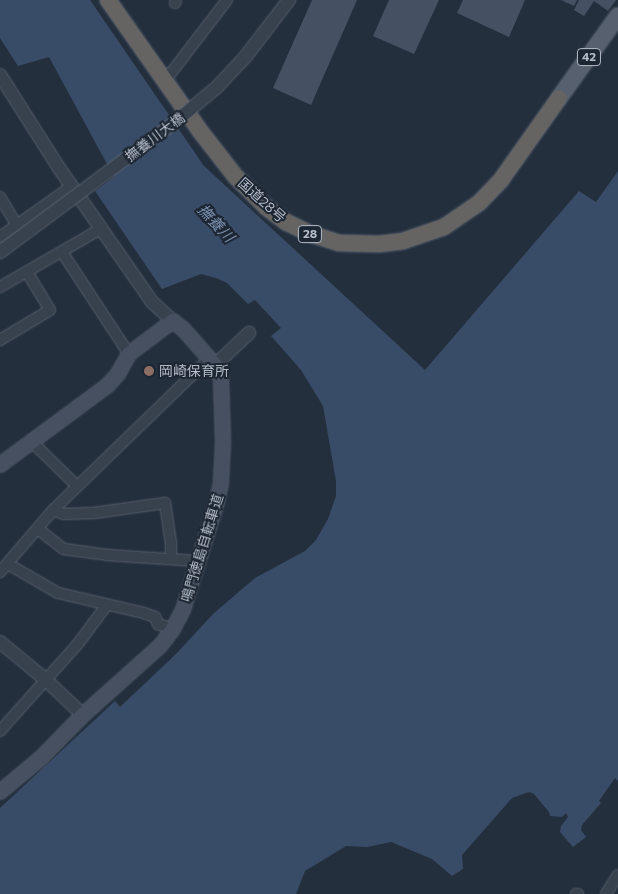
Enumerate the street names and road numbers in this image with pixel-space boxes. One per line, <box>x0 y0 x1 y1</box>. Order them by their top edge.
road number: 42 <box>576 48 602 66</box>
street label: 撫養川大橋 <box>122 109 188 165</box>
street label: 国道28号 <box>235 174 289 226</box>
road number: 28 <box>298 224 322 243</box>
street label: 鳴門徳島自転車道 <box>178 492 226 604</box>

